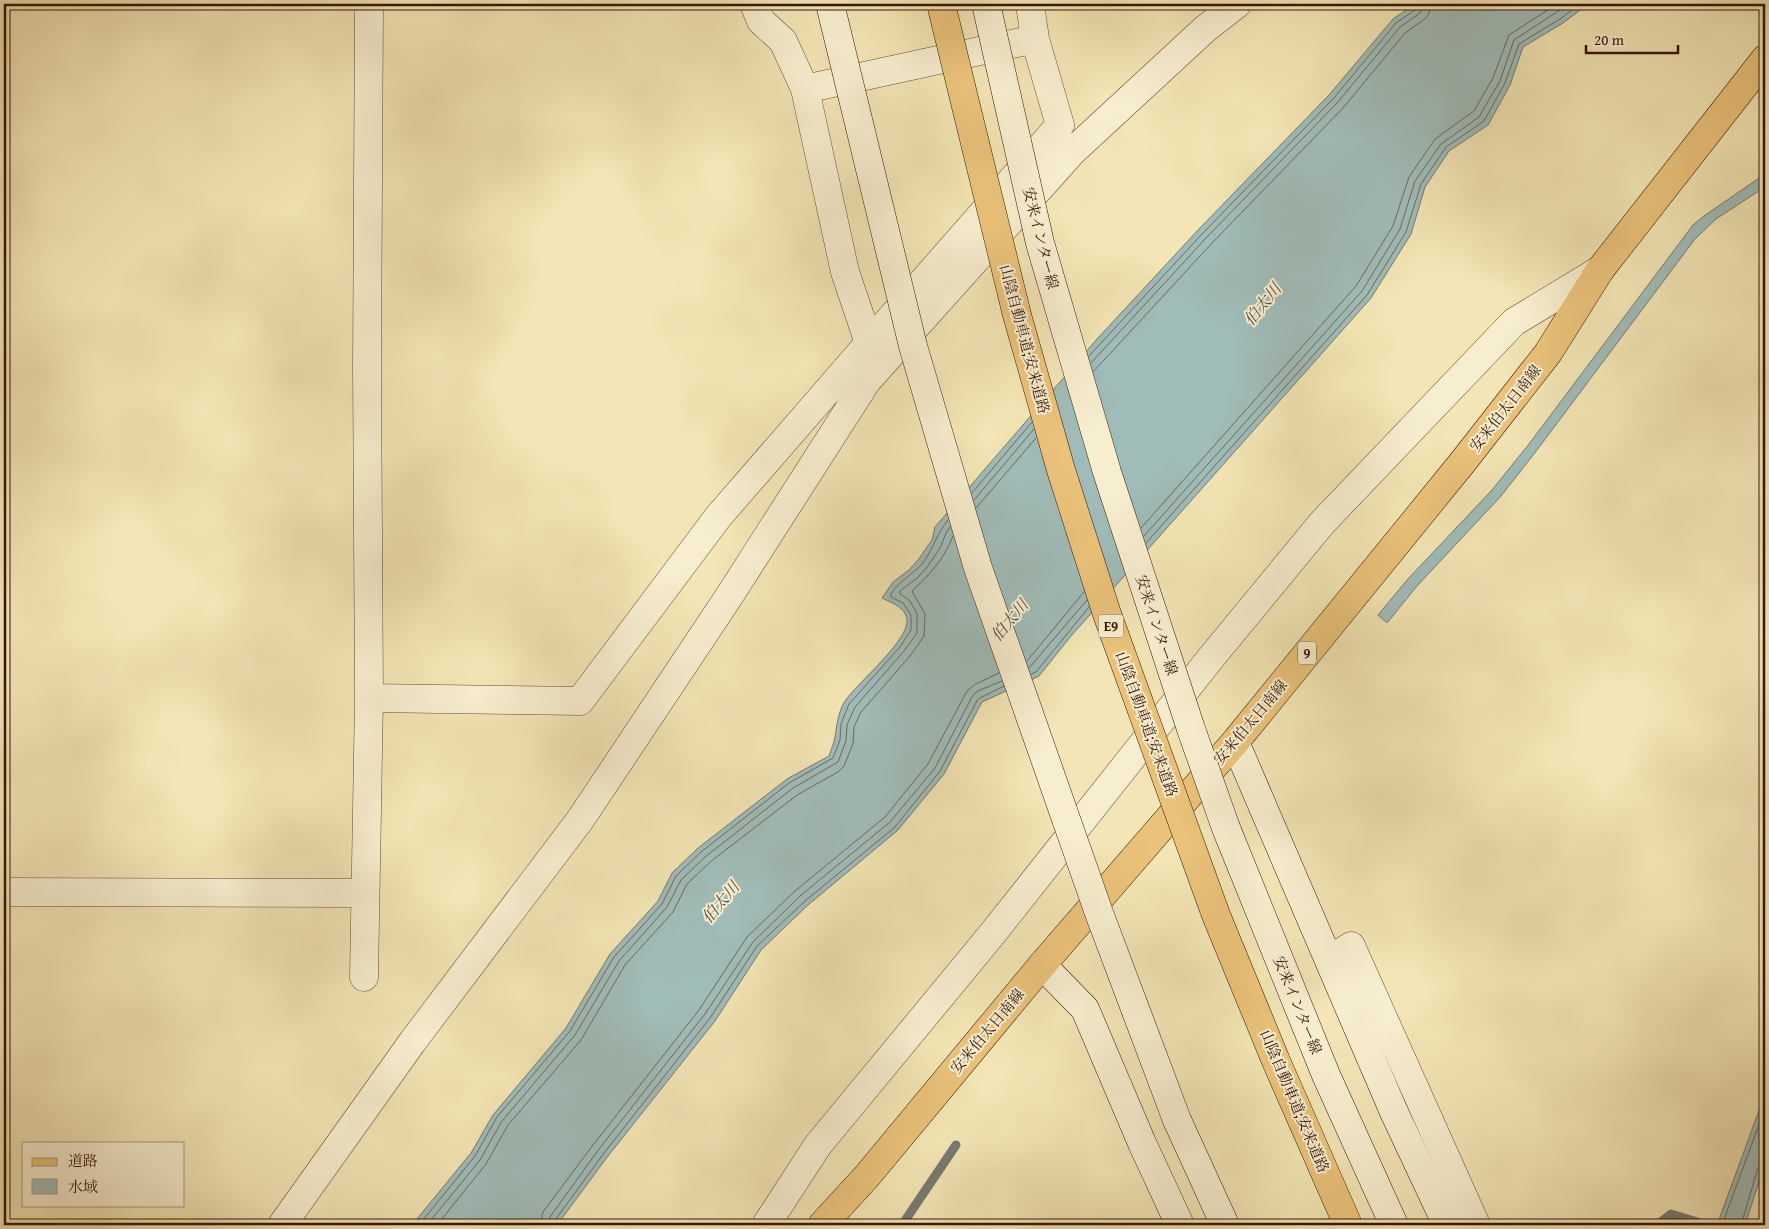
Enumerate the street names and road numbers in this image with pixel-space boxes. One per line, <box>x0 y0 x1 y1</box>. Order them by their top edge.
street label: 安来インター線 <box>1018 185 1064 291</box>
street label: 山陰自動車道;安来道路 <box>995 262 1055 416</box>
street label: 安来伯太日南線 <box>1464 360 1546 456</box>
street label: 安来インター線 <box>1131 572 1183 678</box>
road number: E9 <box>1098 614 1124 638</box>
road number: 9 <box>1298 641 1316 664</box>
street label: 山陰自動車道;安来道路 <box>1111 648 1183 800</box>
street label: 安来伯太日南線 <box>1208 675 1292 769</box>
street label: 安来インター線 <box>1269 953 1327 1057</box>
street label: 安来伯太日南線 <box>945 984 1029 1078</box>
street label: 山陰自動車道;安来道路 <box>1255 1026 1335 1176</box>

